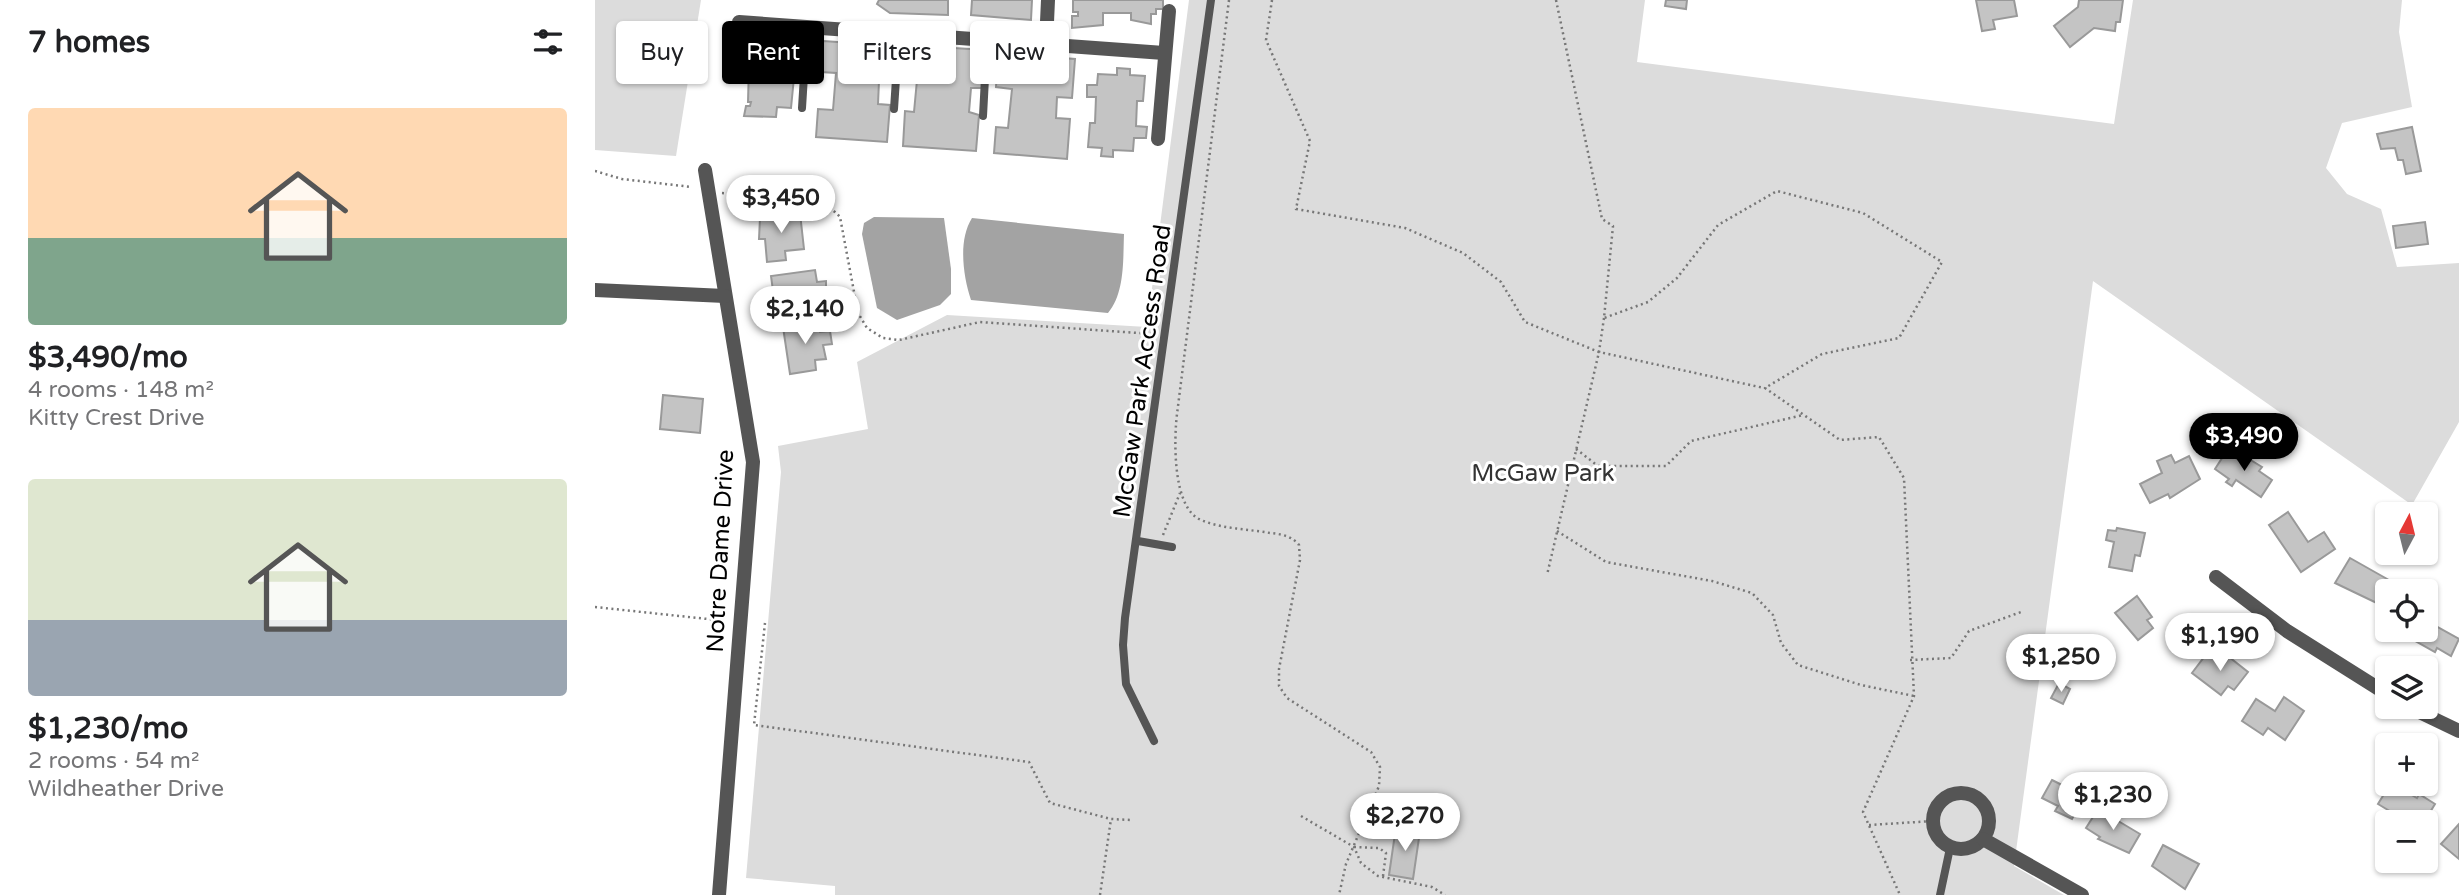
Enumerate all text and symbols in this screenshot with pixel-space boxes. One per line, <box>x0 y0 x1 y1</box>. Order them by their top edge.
chip: Buy <box>616 21 708 84</box>
chip: Rent <box>722 21 824 84</box>
chip: Filters <box>838 21 956 84</box>
chip: New <box>970 21 1069 84</box>
icon: filters <box>529 23 567 61</box>
text: 7 homes <box>28 24 150 61</box>
icon: home <box>235 153 361 279</box>
pin: $3,450 <box>724 176 838 235</box>
text: $3,450 <box>742 184 820 212</box>
street label: McGaw Park Access Road <box>1108 223 1177 520</box>
pin: $2,140 <box>748 286 862 346</box>
text: $2,140 <box>766 295 844 323</box>
text: $3,490/mo <box>28 339 188 376</box>
text: 4 rooms · 148 m² <box>28 376 214 404</box>
text: Kitty Crest Drive <box>28 404 205 432</box>
pin: $3,490 <box>2187 414 2301 473</box>
text: $3,490 <box>2205 422 2283 450</box>
street label: Notre Dame Drive <box>701 449 740 653</box>
park label: McGaw Park <box>1471 459 1615 488</box>
north arrow <box>2375 502 2438 565</box>
map controls <box>2375 502 2438 873</box>
icon: home <box>235 524 361 650</box>
button: locate <box>2375 579 2438 642</box>
pin: $1,190 <box>2163 614 2277 673</box>
text: $1,190 <box>2181 622 2259 650</box>
pin: $1,250 <box>2004 634 2118 694</box>
text: $1,250 <box>2022 643 2100 671</box>
button: layers <box>2375 656 2438 719</box>
text: $1,230/mo <box>28 710 188 747</box>
button: + <box>2375 733 2438 796</box>
text: 2 rooms · 54 m² <box>28 747 199 775</box>
pin: $1,230 <box>2056 772 2170 832</box>
text: Wildheather Drive <box>28 775 224 803</box>
text: $1,230 <box>2074 781 2152 809</box>
pin: $2,270 <box>1348 794 1462 853</box>
text: $2,270 <box>1366 802 1444 830</box>
button: − <box>2375 810 2438 873</box>

